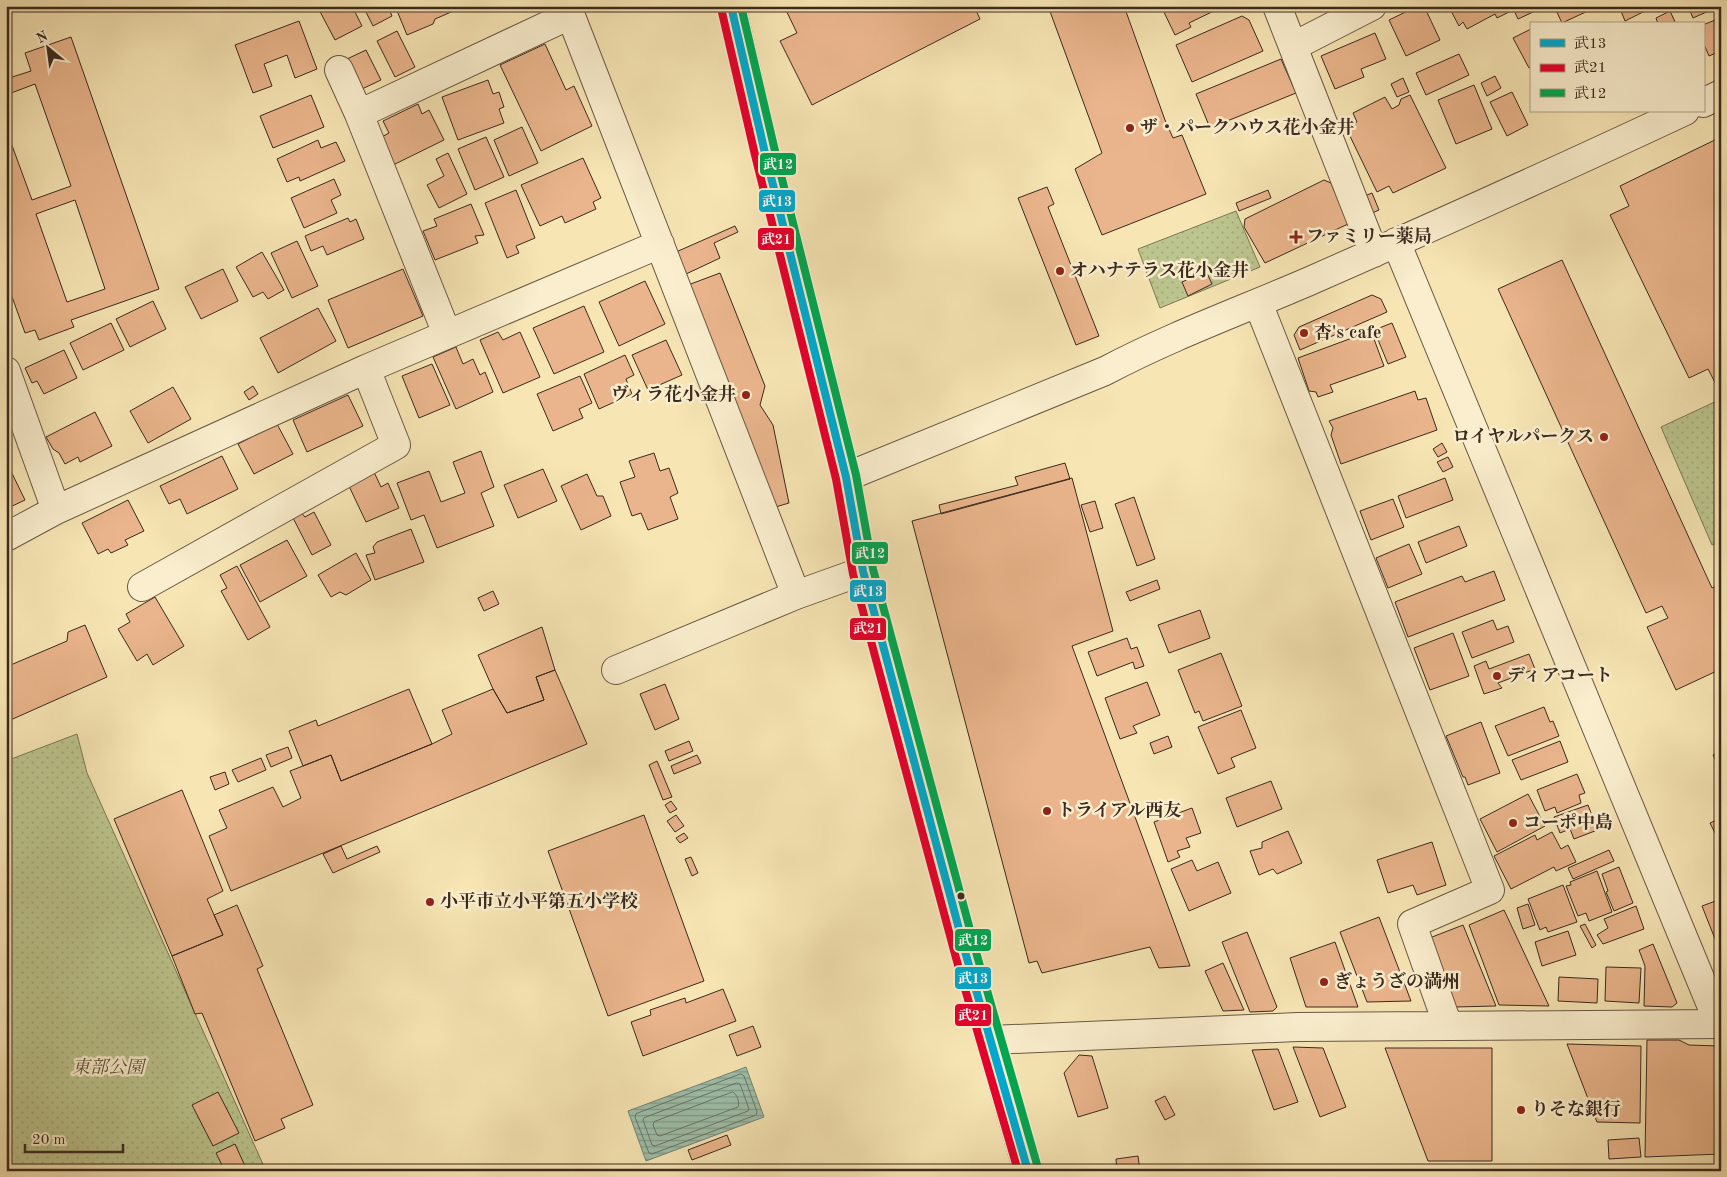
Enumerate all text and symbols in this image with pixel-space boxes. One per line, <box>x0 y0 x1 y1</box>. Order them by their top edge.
north arrow <box>22 22 72 72</box>
legend <box>1530 22 1704 112</box>
text: N <box>34 29 51 46</box>
text: 武13 <box>1574 35 1606 52</box>
text: 武21 <box>1574 59 1606 76</box>
text: 武12 <box>1574 85 1606 102</box>
place label: ザ・パークハウス花小金井 <box>1140 117 1354 137</box>
marker: ザ・パークハウス花小金井 <box>1124 122 1136 134</box>
line badge: 武12 <box>759 152 797 176</box>
text: 武12 <box>763 157 793 172</box>
line badge: 武13 <box>758 189 796 213</box>
text: 武13 <box>762 194 792 209</box>
place label: ファミリー薬局 <box>1306 226 1432 246</box>
line badge: 武21 <box>757 227 795 251</box>
marker: ファミリー薬局 <box>1290 231 1302 243</box>
text: 武21 <box>761 232 791 247</box>
place label: オハナテラス花小金井 <box>1070 260 1249 280</box>
marker: オハナテラス花小金井 <box>1054 265 1066 277</box>
place label: 杏's cafe <box>1314 322 1381 342</box>
marker: 杏's cafe <box>1298 327 1310 339</box>
place label: ヴィラ花小金井 <box>611 384 736 404</box>
marker: ヴィラ花小金井 <box>740 389 752 401</box>
place label: ロイヤルパークス <box>1452 427 1594 446</box>
marker: ロイヤルパークス <box>1598 431 1610 443</box>
line badge: 武12 <box>851 541 889 565</box>
text: 武12 <box>855 546 885 561</box>
line badge: 武13 <box>849 579 887 603</box>
text: 武13 <box>853 584 883 599</box>
line badge: 武21 <box>849 617 887 641</box>
text: 武21 <box>853 621 883 636</box>
place label: ディアコート <box>1507 666 1613 685</box>
marker: ディアコート <box>1491 670 1503 682</box>
place label: トライアル西友 <box>1057 800 1181 820</box>
marker: トライアル西友 <box>1041 805 1053 817</box>
place label: コーポ中島 <box>1523 812 1613 832</box>
marker: コーポ中島 <box>1507 817 1519 829</box>
place label: 小平市立小平第五小学校 <box>440 891 638 911</box>
unlabelled marker <box>956 891 966 901</box>
marker: 小平市立小平第五小学校 <box>424 896 436 908</box>
line badge: 武12 <box>954 928 992 952</box>
text: 武12 <box>958 933 988 948</box>
line badge: 武13 <box>954 966 992 990</box>
text: 武13 <box>958 971 988 986</box>
place label: ぎょうざの満州 <box>1334 971 1460 991</box>
marker: ぎょうざの満州 <box>1318 976 1330 988</box>
line badge: 武21 <box>954 1003 992 1027</box>
text: 武21 <box>958 1008 988 1023</box>
park label: 東部公園 <box>72 1057 147 1077</box>
place label: りそな銀行 <box>1531 1099 1621 1119</box>
marker: りそな銀行 <box>1515 1104 1527 1116</box>
scale bar <box>25 1122 122 1154</box>
text: 20 m <box>32 1133 66 1148</box>

